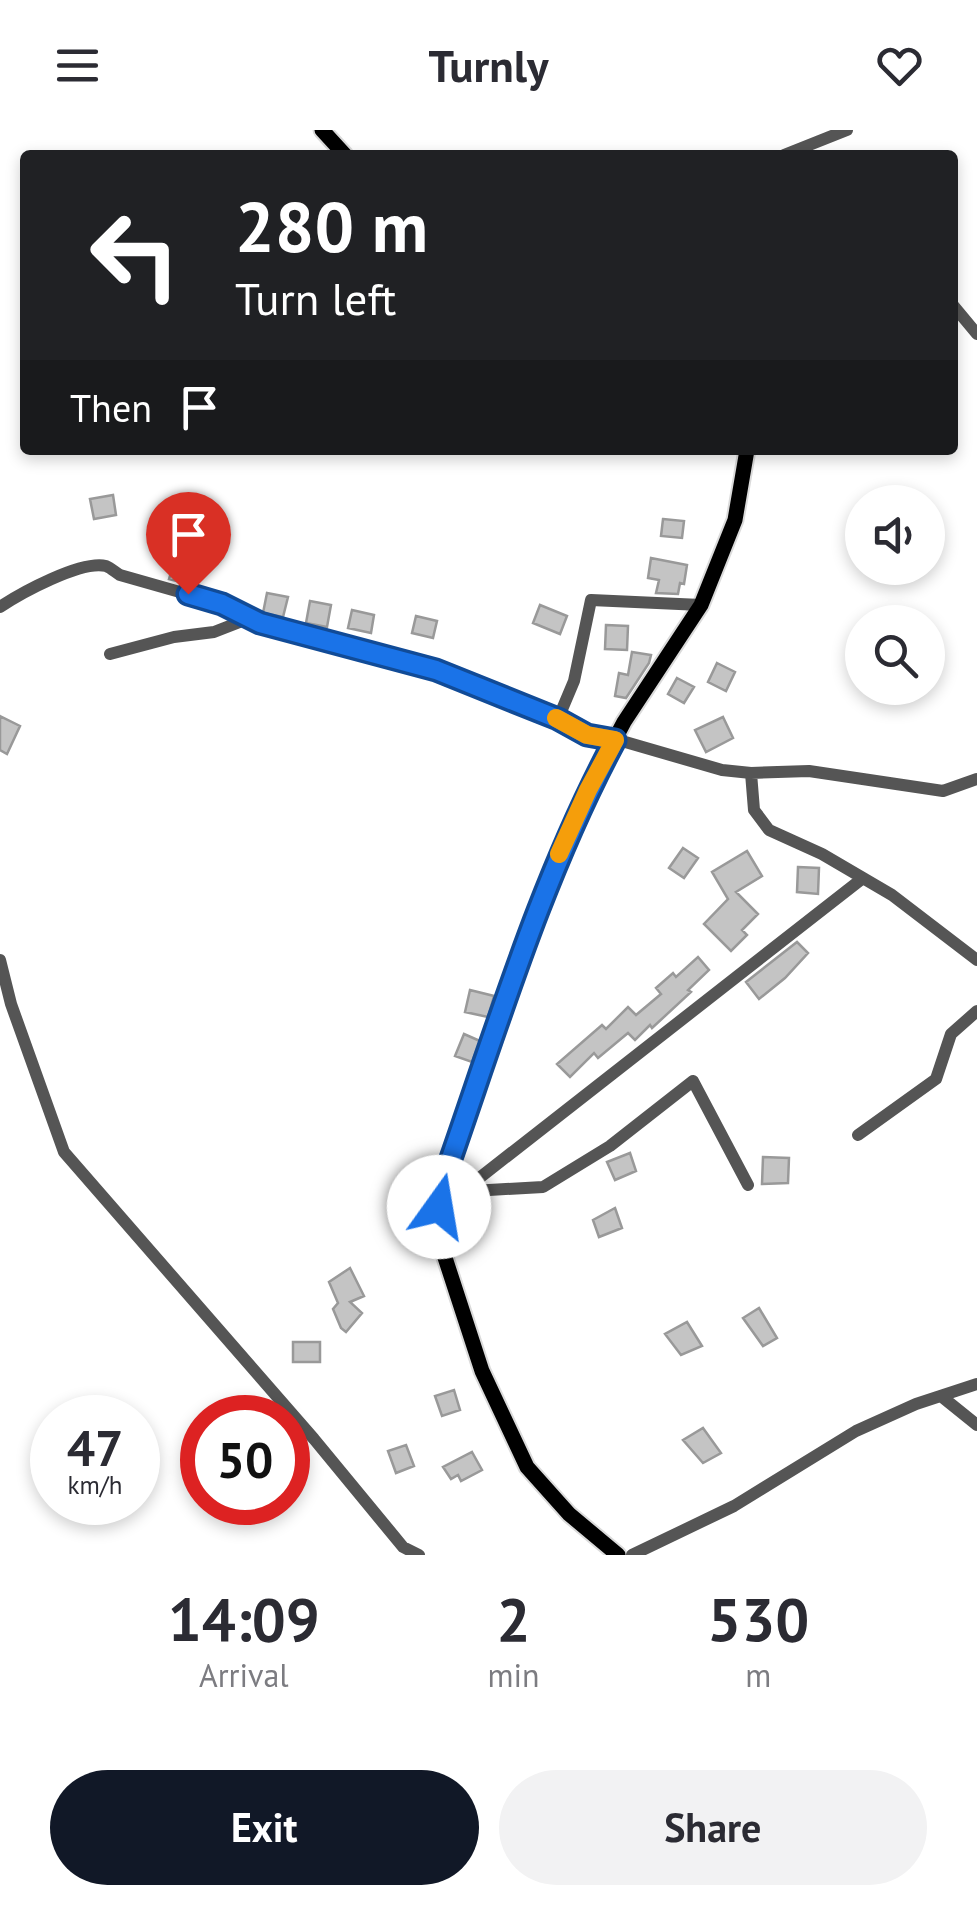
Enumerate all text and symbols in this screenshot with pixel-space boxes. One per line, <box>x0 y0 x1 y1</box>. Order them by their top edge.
text: Turnly <box>428 36 549 94</box>
icon: menu <box>50 38 105 93</box>
icon: heart <box>872 38 927 93</box>
text: 280 m <box>235 181 428 271</box>
icon: left <box>70 190 200 320</box>
text: Turn left <box>235 269 396 327</box>
icon: arrive <box>172 380 227 435</box>
text: Then <box>70 383 152 432</box>
map controls <box>845 485 945 705</box>
button: sound <box>845 485 945 585</box>
pin <box>146 492 231 595</box>
icon: arrive <box>161 507 216 562</box>
button: search <box>845 605 945 705</box>
position arrow <box>387 1155 491 1259</box>
speed limit sign: 50 <box>180 1395 310 1525</box>
text: 47 <box>67 1415 123 1480</box>
text: km/h <box>68 1469 122 1501</box>
text: 14:09 <box>168 1580 320 1658</box>
text: 2 <box>497 1580 531 1658</box>
text: 530 <box>707 1580 809 1658</box>
text: Arrival <box>199 1654 289 1696</box>
text: min <box>488 1654 540 1696</box>
text: m <box>745 1654 771 1696</box>
button: Exit <box>50 1770 479 1885</box>
button: Share <box>499 1770 927 1885</box>

